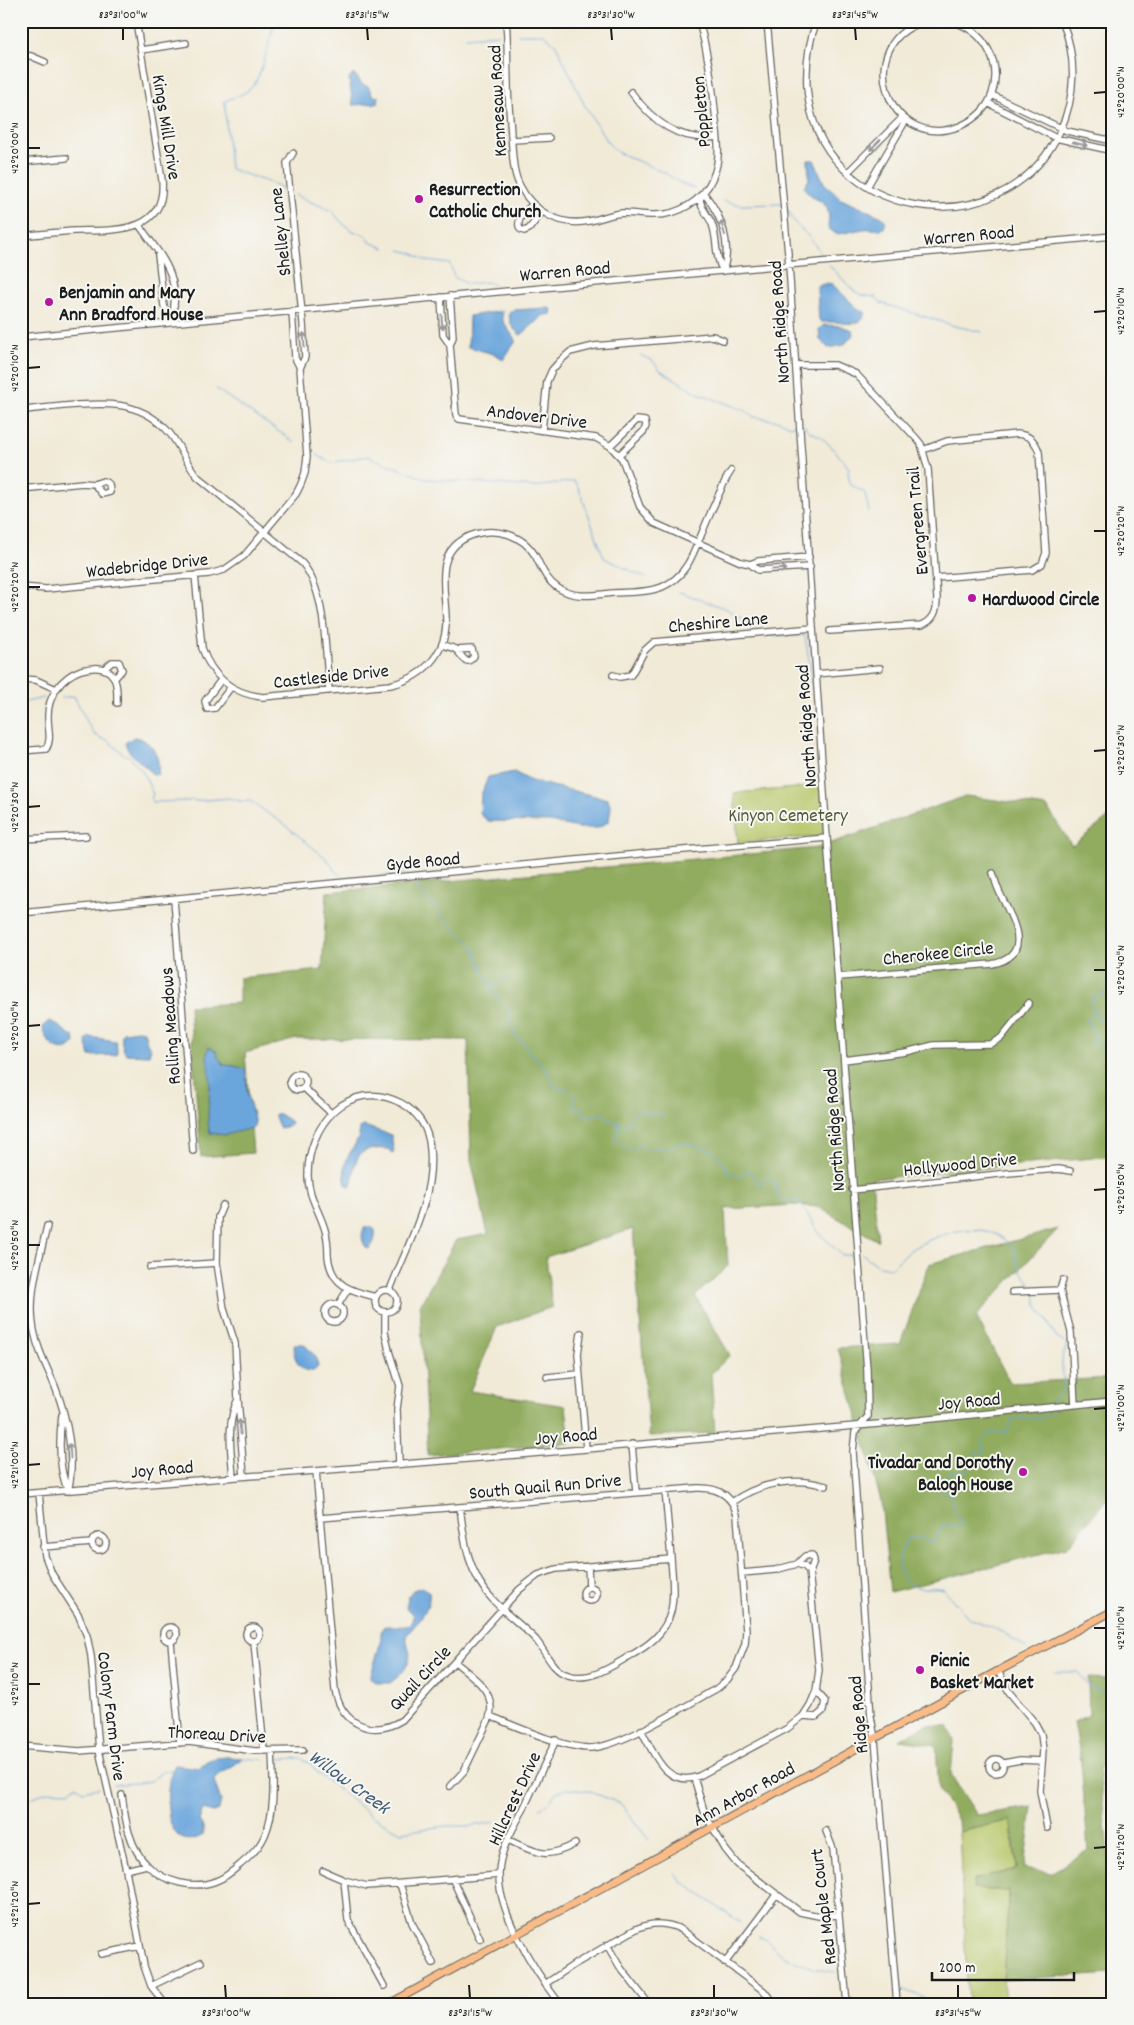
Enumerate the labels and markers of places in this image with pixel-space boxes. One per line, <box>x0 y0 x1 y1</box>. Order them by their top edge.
place label: Resurrection Catholic Church <box>429 178 541 227</box>
marker: Resurrection Catholic Church <box>413 193 425 205</box>
place label: Benjamin and Mary Ann Bradford House <box>59 281 203 330</box>
marker: Benjamin and Mary Ann Bradford House <box>43 296 55 308</box>
place label: Hardwood Circle <box>982 588 1099 615</box>
marker: Hardwood Circle <box>966 592 978 604</box>
place label: Tivadar and Dorothy Balogh House <box>868 1451 1014 1500</box>
marker: Tivadar and Dorothy Balogh House <box>1017 1466 1029 1478</box>
place label: Picnic Basket Market <box>930 1649 1034 1698</box>
marker: Picnic Basket Market <box>914 1664 926 1676</box>

